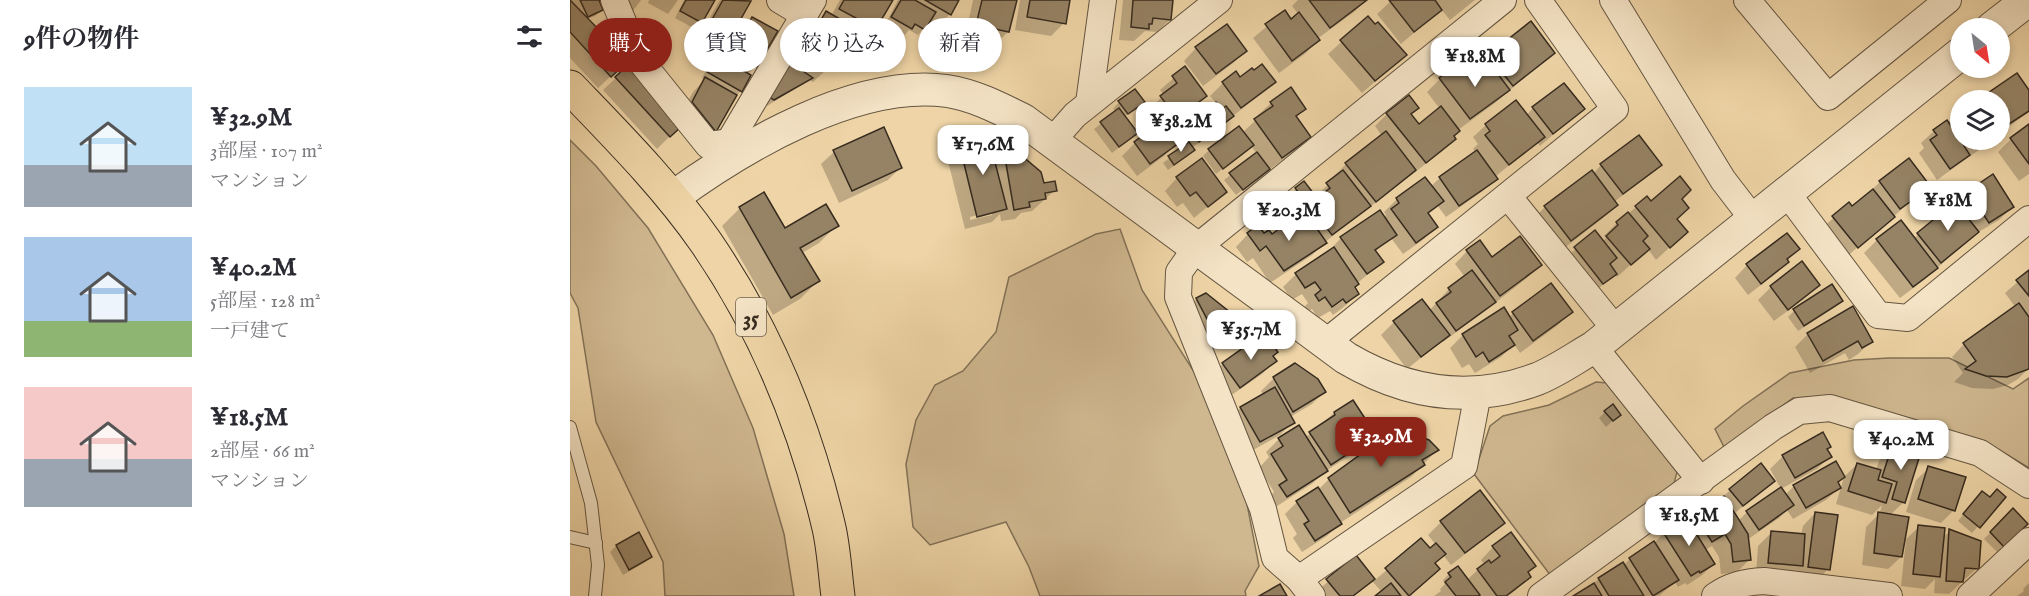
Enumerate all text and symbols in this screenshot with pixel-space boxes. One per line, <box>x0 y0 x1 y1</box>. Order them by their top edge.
chip: 購入 <box>588 18 672 72</box>
chip: 賃貸 <box>684 18 768 72</box>
chip: 絞り込み <box>780 18 906 72</box>
chip: 新着 <box>918 18 1002 72</box>
north arrow <box>1950 18 2010 78</box>
map controls <box>1950 18 2010 150</box>
icon: filters <box>513 20 546 53</box>
text: 9件の物件 <box>24 23 139 56</box>
pin: ¥18.8M <box>1426 37 1524 88</box>
text: ¥18.8M <box>1445 44 1505 69</box>
button: layers <box>1950 90 2010 150</box>
text: ¥32.9M <box>210 101 292 134</box>
pin: ¥38.2M <box>1132 102 1230 153</box>
text: ¥38.2M <box>1150 109 1212 134</box>
icon: home <box>72 111 144 183</box>
pin: ¥17.6M <box>934 125 1032 176</box>
text: ¥17.6M <box>952 132 1014 157</box>
text: 3部屋 · 107 m² <box>210 139 323 164</box>
text: マンション <box>210 169 309 194</box>
pin: ¥18M <box>1912 181 1984 232</box>
text: ¥18M <box>1924 188 1972 213</box>
pin: ¥20.3M <box>1240 191 1338 242</box>
text: ¥20.3M <box>1257 198 1321 223</box>
text: ¥40.2M <box>210 251 297 284</box>
icon: home <box>72 261 144 333</box>
text: 5部屋 · 128 m² <box>210 289 320 314</box>
road number: 35 <box>736 298 766 336</box>
pin: ¥35.7M <box>1202 310 1300 361</box>
text: ¥35.7M <box>1221 317 1281 342</box>
text: 一戸建て <box>210 319 290 344</box>
text: ¥18.5M <box>210 401 288 434</box>
icon: home <box>72 411 144 483</box>
pin: ¥32.9M <box>1332 417 1430 468</box>
pin: ¥40.2M <box>1852 420 1950 471</box>
text: ¥32.9M <box>1349 424 1413 449</box>
text: ¥40.2M <box>1868 427 1934 452</box>
text: 2部屋 · 66 m² <box>210 439 315 464</box>
text: マンション <box>210 469 309 494</box>
pin: ¥18.5M <box>1640 496 1738 547</box>
text: ¥18.5M <box>1659 503 1719 528</box>

